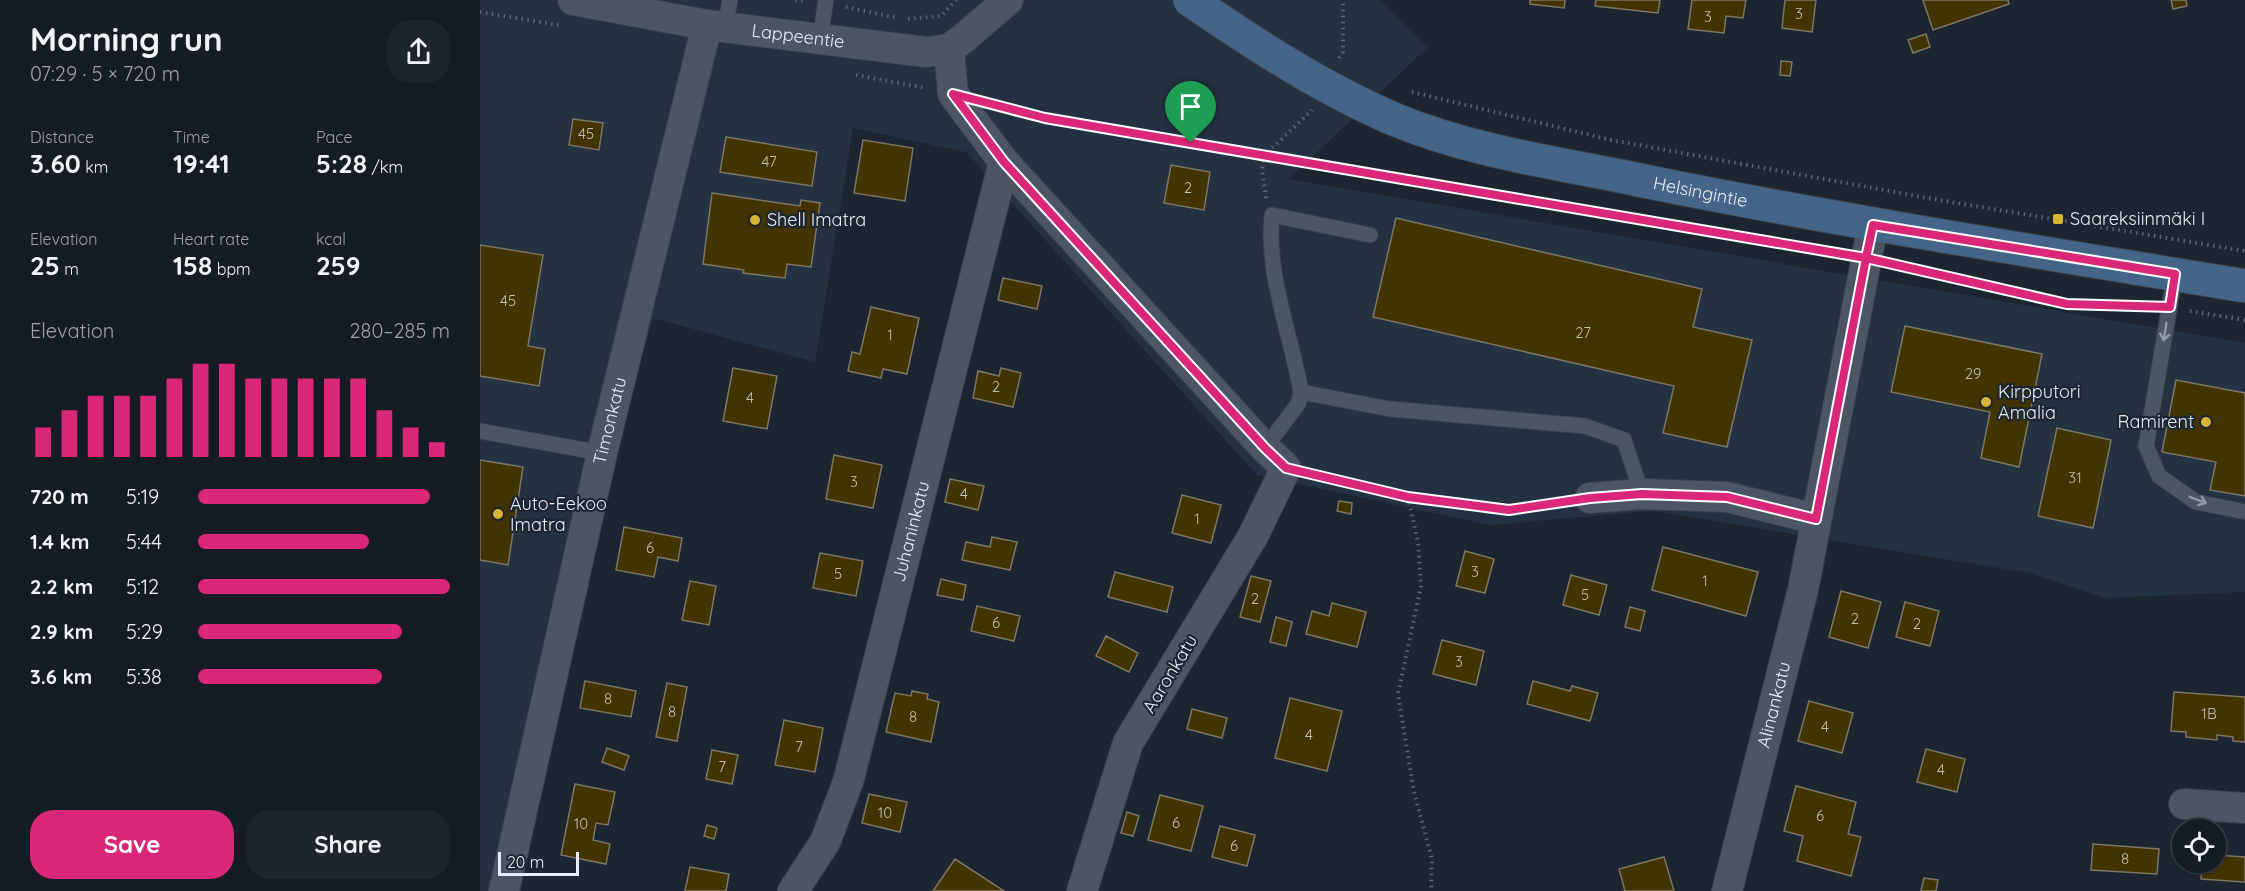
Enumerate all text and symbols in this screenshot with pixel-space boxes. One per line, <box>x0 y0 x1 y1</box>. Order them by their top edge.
house number: 3 <box>1795 4 1803 23</box>
house number: 3 <box>1704 7 1712 26</box>
text: Morning run <box>30 18 223 59</box>
street label: Lappeentie <box>750 19 846 53</box>
button: share <box>387 20 450 83</box>
text: 07:29 · 5 × 720 m <box>30 61 180 86</box>
pin <box>1165 81 1216 143</box>
icon: arrive <box>1174 90 1207 123</box>
house number: 45 <box>578 124 594 143</box>
text: Distance <box>30 127 94 147</box>
text: Time <box>173 127 210 147</box>
text: Pace <box>316 127 352 147</box>
text: 3.60 <box>30 147 81 180</box>
text: 19:41 <box>173 147 230 180</box>
text: 5:28 <box>316 147 367 180</box>
house number: 47 <box>761 152 777 171</box>
text: km <box>81 157 108 177</box>
text: /km <box>367 157 403 177</box>
street label: Helsingintie <box>1651 171 1749 212</box>
house number: 2 <box>1184 178 1192 197</box>
place label: Saareksiinmäki I <box>2070 207 2205 230</box>
place label: Shell Imatra <box>767 208 866 231</box>
marker: Saareksiinmäki I <box>2051 212 2065 226</box>
marker: Shell Imatra <box>748 213 762 227</box>
text: Elevation <box>30 229 97 249</box>
text: Heart rate <box>173 229 249 249</box>
text: kcal <box>316 229 346 249</box>
text: 25 <box>30 249 60 282</box>
text: 158 <box>173 249 212 282</box>
text: 259 <box>316 249 361 282</box>
text: m <box>60 259 79 279</box>
text: bpm <box>212 259 251 279</box>
house number: 45 <box>500 291 516 310</box>
text: Elevation <box>30 318 114 343</box>
text: 280–285 m <box>350 318 450 343</box>
one-way arrow <box>2160 321 2171 341</box>
house number: 27 <box>1575 323 1591 342</box>
house number: 1 <box>887 325 893 344</box>
house number: 29 <box>1965 364 1981 383</box>
street label: Timonkatu <box>588 375 631 467</box>
house number: 2 <box>992 377 1000 396</box>
place label: Kirpputori Amalia <box>1998 380 2081 424</box>
house number: 4 <box>746 388 754 407</box>
marker: Kirpputori Amalia <box>1979 395 1993 409</box>
place label: Ramirent <box>2117 410 2194 433</box>
marker: Ramirent <box>2199 415 2213 429</box>
house number: 31 <box>2068 468 2082 487</box>
house number: 3 <box>850 472 858 491</box>
street label: Juhaninkatu <box>887 479 934 584</box>
text: 720 m <box>30 484 89 509</box>
text: 5:19 <box>126 484 159 509</box>
house number: 4 <box>960 484 968 503</box>
place label: Auto-Eekoo Imatra <box>510 492 607 536</box>
one-way arrow <box>2189 496 2207 507</box>
marker: Auto-Eekoo Imatra <box>491 507 505 521</box>
house number: 1 <box>1194 509 1200 528</box>
text: 1.4 km <box>30 529 89 554</box>
text: 5:44 <box>126 529 162 554</box>
house number: 6 <box>646 538 654 557</box>
house number: 3 <box>1471 562 1479 581</box>
house number: 5 <box>834 564 842 583</box>
house number: 1 <box>1702 571 1708 590</box>
text: 2.2 km <box>30 574 93 599</box>
text: 5:12 <box>126 574 159 599</box>
house number: 5 <box>1581 585 1589 604</box>
house number: 2 <box>1251 589 1259 608</box>
house number: 2 <box>1851 609 1859 628</box>
house number: 6 <box>992 613 1000 632</box>
house number: 2 <box>1913 614 1921 633</box>
text: 2.9 km <box>30 619 93 644</box>
text: 5:29 <box>126 619 163 644</box>
street label: Aaronkatu <box>1137 630 1202 717</box>
house number: 3 <box>1455 652 1463 671</box>
street label: Alinankatu <box>1752 659 1795 750</box>
text: 3.6 km <box>30 664 92 689</box>
text: 5:38 <box>126 664 162 689</box>
house number: 8 <box>604 689 612 708</box>
house number: 8 <box>668 702 676 721</box>
house number: 1B <box>2201 704 2217 723</box>
house number: 8 <box>909 707 917 726</box>
house number: 4 <box>1821 717 1829 736</box>
house number: 4 <box>1305 725 1313 744</box>
house number: 7 <box>795 737 803 756</box>
house number: 7 <box>718 757 726 776</box>
house number: 4 <box>1937 760 1945 779</box>
house number: 10 <box>878 803 892 822</box>
house number: 6 <box>1816 806 1824 825</box>
button: Save <box>30 810 234 879</box>
button: Share <box>246 810 450 879</box>
house number: 6 <box>1172 813 1180 832</box>
house number: 10 <box>574 814 588 833</box>
map controls <box>2172 819 2226 873</box>
button: locate <box>2172 819 2226 873</box>
house number: 6 <box>1230 836 1238 855</box>
scale bar <box>498 849 579 876</box>
house number: 8 <box>2121 849 2129 868</box>
text: 20 m <box>507 852 544 872</box>

